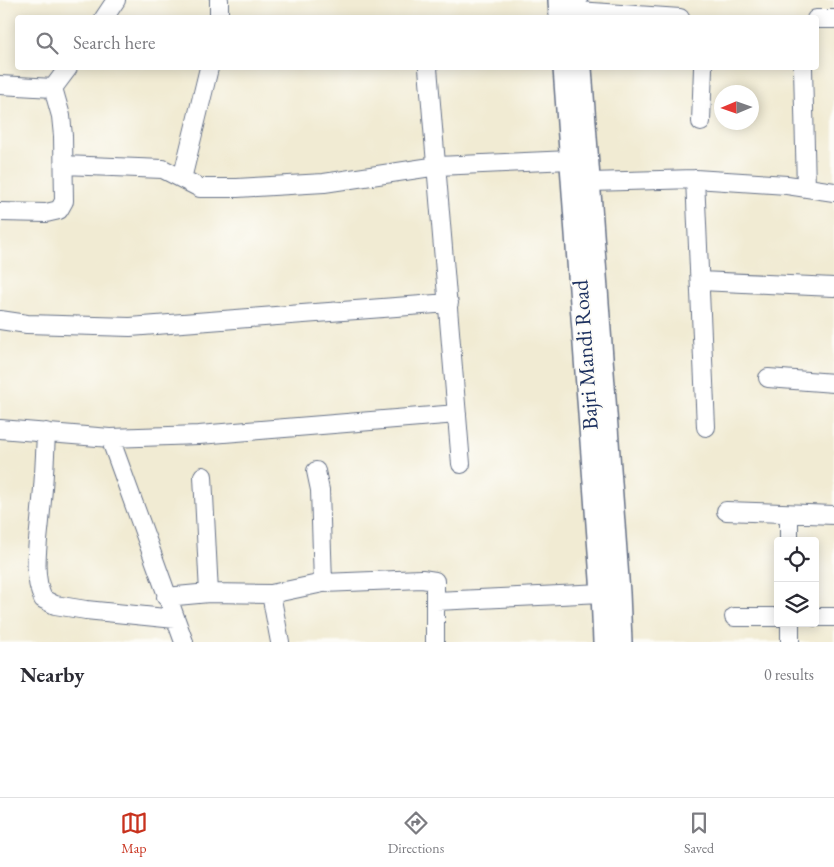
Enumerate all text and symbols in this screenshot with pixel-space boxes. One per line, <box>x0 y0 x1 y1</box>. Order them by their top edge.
search box <box>15 15 819 70</box>
icon: search <box>33 29 61 57</box>
text: Search here <box>73 30 155 55</box>
north arrow <box>714 85 759 130</box>
street label: Bajri Mandi Road <box>565 278 605 431</box>
map controls <box>774 537 819 627</box>
button: locate <box>774 537 819 582</box>
button: layers <box>774 582 819 627</box>
text: Nearby <box>20 661 84 688</box>
text: 0 results <box>764 664 814 685</box>
tab: Map <box>120 809 148 857</box>
tab: Directions <box>388 809 444 857</box>
tab: Saved <box>684 809 714 857</box>

